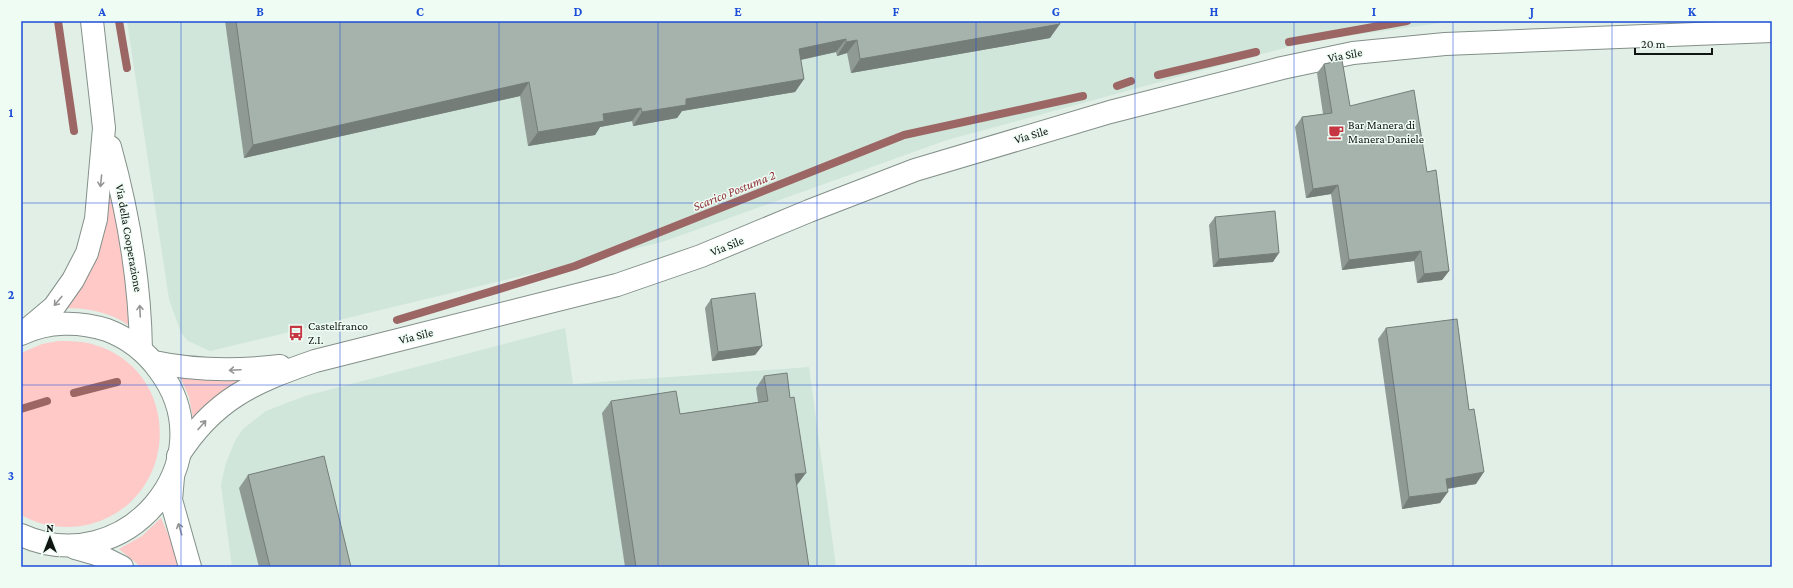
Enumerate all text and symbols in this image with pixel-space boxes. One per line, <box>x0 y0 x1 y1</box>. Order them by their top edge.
text: A <box>97 4 106 19</box>
text: B <box>256 4 264 19</box>
text: C <box>416 4 424 19</box>
text: D <box>574 4 583 19</box>
text: E <box>734 4 742 19</box>
text: F <box>893 4 900 19</box>
text: G <box>1052 4 1060 19</box>
text: H <box>1210 4 1219 19</box>
text: I <box>1372 4 1376 19</box>
text: J <box>1528 4 1534 19</box>
text: K <box>1688 4 1697 19</box>
scale bar <box>1635 30 1712 56</box>
text: 20 m <box>1641 37 1666 51</box>
street label: Via Sile <box>1327 45 1363 65</box>
text: 1 <box>9 105 14 120</box>
place label: Bar Manera di Manera Daniele <box>1348 118 1424 146</box>
street label: Via Sile <box>1012 123 1050 147</box>
cafe icon: Bar Manera di Manera Daniele <box>1327 123 1345 141</box>
water label: Scarico Postuma 2 <box>691 167 778 214</box>
one-way arrow <box>97 174 105 187</box>
street label: Via della Cooperazione <box>113 183 145 293</box>
street label: Via Sile <box>708 233 746 259</box>
text: 2 <box>8 287 15 302</box>
one-way arrow <box>54 296 63 307</box>
one-way arrow <box>137 305 144 318</box>
place label: Castelfranco Z.I. <box>308 319 368 347</box>
bus stop icon: Castelfranco Z.I. <box>287 324 305 342</box>
street label: Via Sile <box>397 325 435 347</box>
one-way arrow <box>229 366 242 374</box>
one-way arrow <box>198 420 207 430</box>
text: 3 <box>8 468 14 483</box>
north arrow <box>30 518 70 558</box>
text: N <box>46 522 54 534</box>
one-way arrow <box>176 523 183 536</box>

